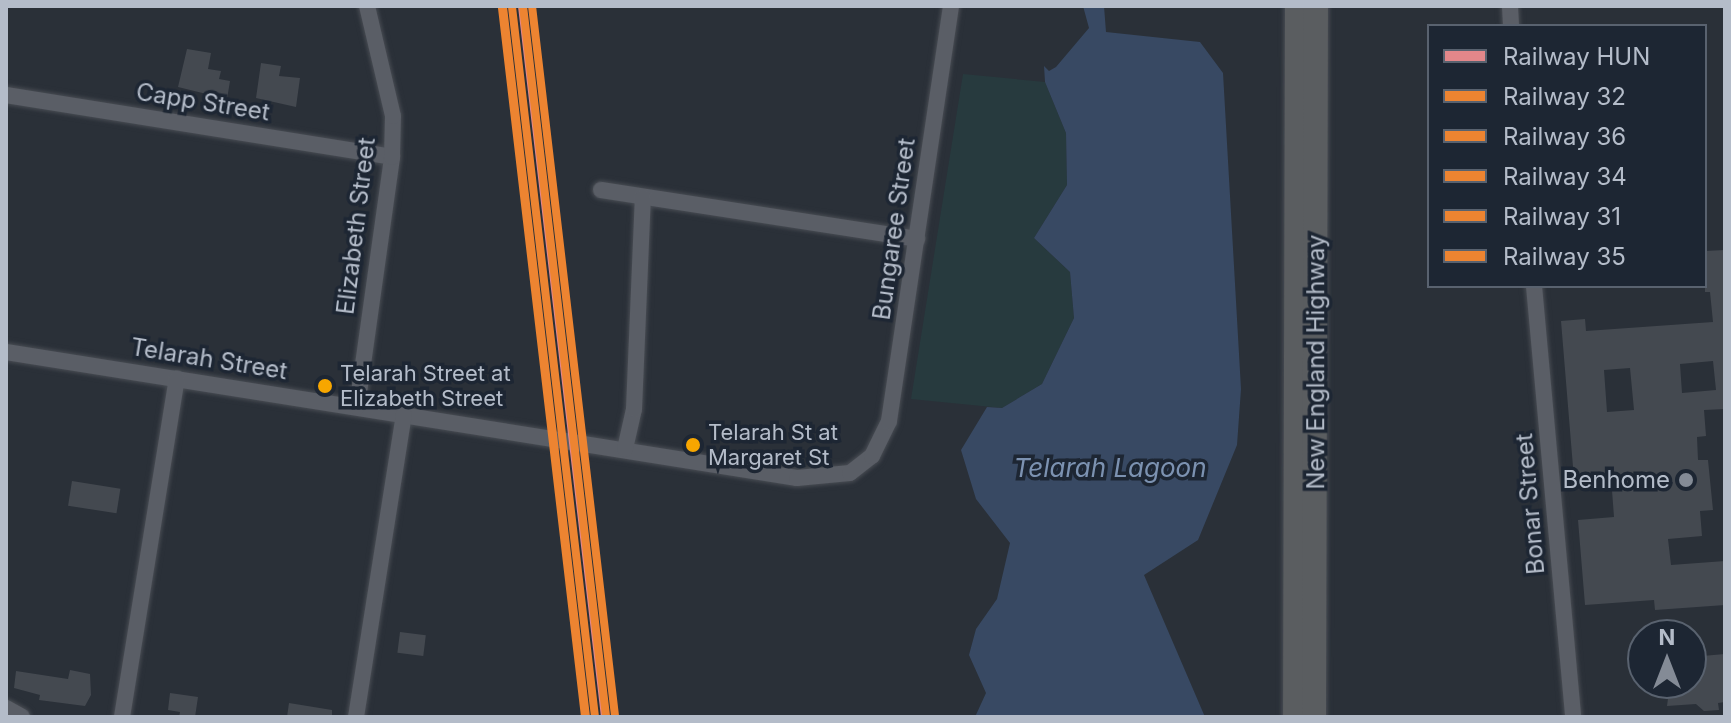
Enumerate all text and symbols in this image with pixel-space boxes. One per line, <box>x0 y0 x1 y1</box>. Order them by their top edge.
legend <box>1427 24 1707 288</box>
text: Railway HUN <box>1503 42 1650 71</box>
street label: Capp Street <box>134 77 272 127</box>
text: Railway 32 <box>1503 82 1626 111</box>
text: Railway 36 <box>1503 122 1626 151</box>
street label: Elizabeth Street <box>331 136 381 316</box>
street label: Bungaree Street <box>867 136 921 322</box>
text: Railway 34 <box>1503 162 1627 191</box>
text: Railway 31 <box>1503 202 1621 231</box>
street label: New England Highway <box>1302 234 1330 490</box>
text: Railway 35 <box>1503 242 1626 271</box>
street label: Telarah Street <box>129 332 289 386</box>
place label: Telarah Street at Elizabeth Street <box>340 360 511 412</box>
marker: Telarah Street at Elizabeth Street <box>317 378 333 394</box>
place label: Telarah St at Margaret St <box>708 419 838 470</box>
street label: Bonar Street <box>1509 432 1551 576</box>
marker: Telarah St at Margaret St <box>685 437 701 453</box>
water label: Telarah Lagoon <box>1013 452 1207 484</box>
place label: Benhome <box>1563 466 1670 494</box>
marker: Benhome <box>1677 471 1695 489</box>
north arrow <box>1627 619 1707 699</box>
text: N <box>1659 624 1675 650</box>

